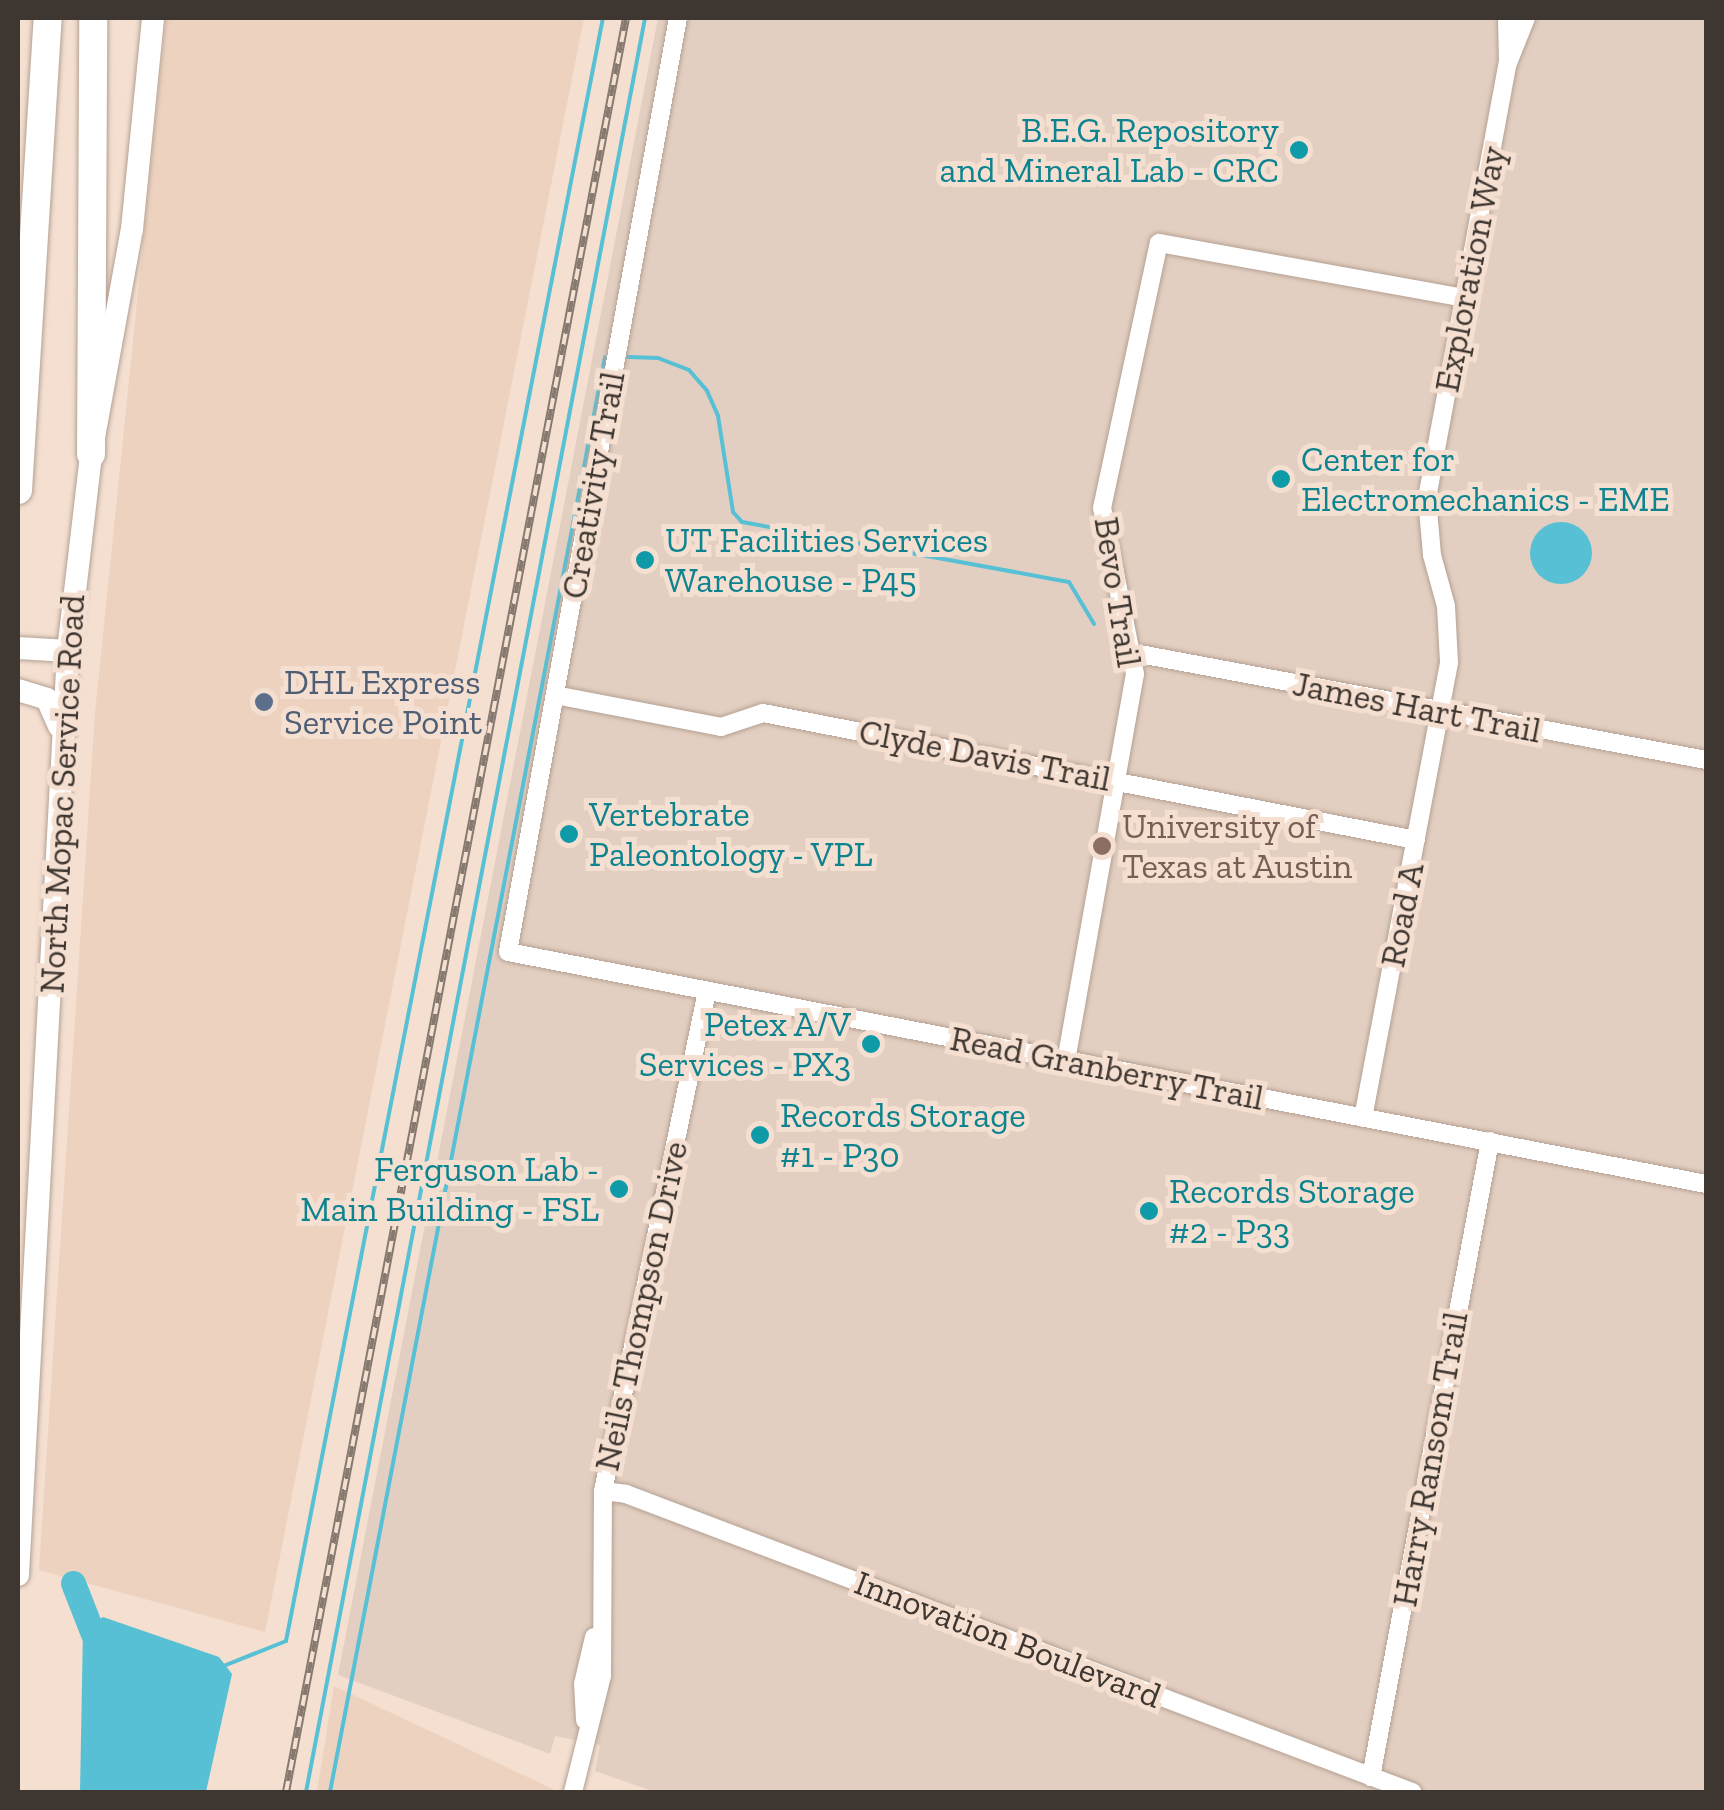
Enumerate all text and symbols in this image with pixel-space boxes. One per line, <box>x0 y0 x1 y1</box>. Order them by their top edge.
place label: B.E.G. Repository and Mineral Lab - CRC <box>940 109 1279 191</box>
marker: B.E.G. Repository and Mineral Lab - CRC <box>1288 139 1310 161</box>
street label: Exploration Way <box>1425 142 1515 396</box>
street label: Creativity Trail <box>552 367 634 603</box>
place label: Center for Electromechanics - EME <box>1301 438 1670 520</box>
marker: Center for Electromechanics - EME <box>1270 468 1292 490</box>
street label: Bevo Trail <box>1085 514 1151 670</box>
place label: UT Facilities Services Warehouse - P45 <box>665 519 989 601</box>
marker: UT Facilities Services Warehouse - P45 <box>634 549 656 571</box>
street label: North Mopac Service Road <box>31 593 93 995</box>
place label: DHL Express Service Point <box>284 661 482 743</box>
street label: James Hart Trail <box>1289 662 1545 752</box>
marker: DHL Express Service Point <box>253 691 275 713</box>
street label: Clyde Davis Trail <box>855 710 1115 800</box>
place label: Vertebrate Paleontology - VPL <box>589 793 874 875</box>
place label: University of Texas at Austin <box>1122 805 1353 887</box>
marker: Vertebrate Paleontology - VPL <box>558 823 580 845</box>
marker: University of Texas at Austin <box>1091 835 1113 857</box>
street label: Road A <box>1371 859 1433 971</box>
place label: Petex A/V Services - PX3 <box>639 1003 851 1085</box>
street label: Read Granberry Trail <box>946 1017 1268 1119</box>
marker: Petex A/V Services - PX3 <box>860 1033 882 1055</box>
place label: Records Storage #1 - P30 <box>780 1094 1026 1176</box>
marker: Records Storage #1 - P30 <box>749 1124 771 1146</box>
street label: Neils Thompson Drive <box>586 1137 696 1475</box>
place label: Ferguson Lab - Main Building - FSL <box>300 1148 599 1230</box>
place label: Records Storage #2 - P33 <box>1169 1170 1415 1252</box>
marker: Ferguson Lab - Main Building - FSL <box>608 1178 630 1200</box>
marker: Records Storage #2 - P33 <box>1138 1200 1160 1222</box>
street label: Harry Ransom Trail <box>1383 1308 1477 1610</box>
street label: Innovation Boulevard <box>849 1561 1167 1717</box>

